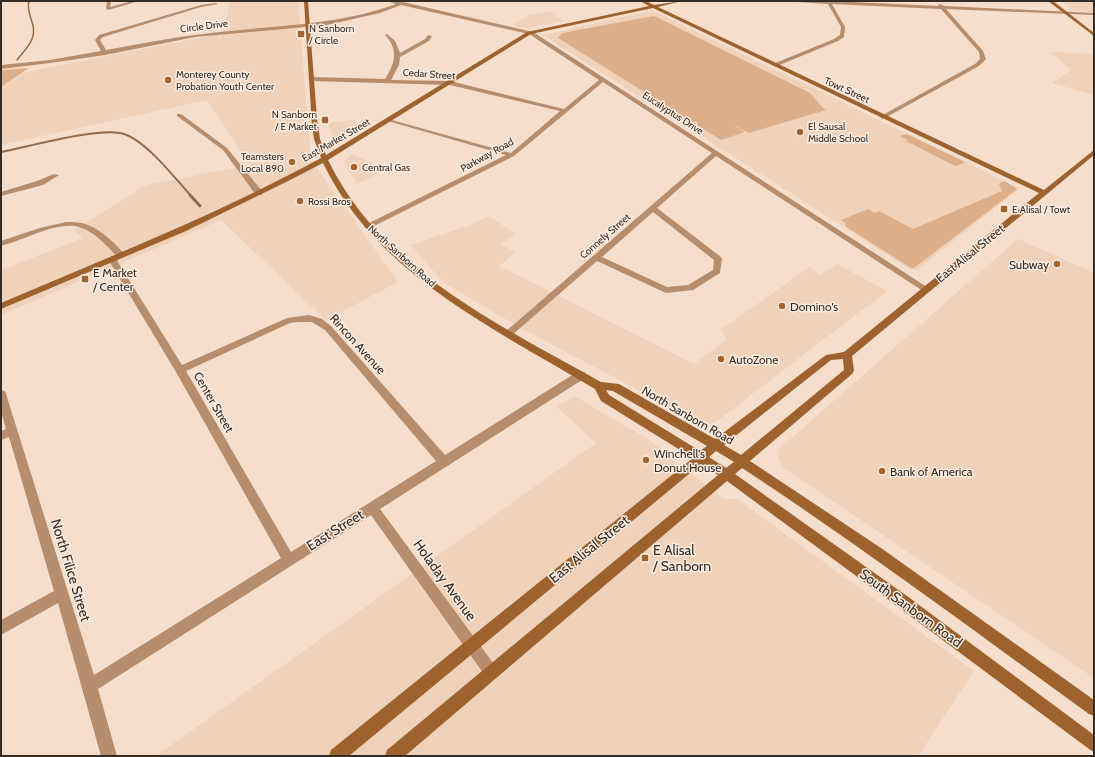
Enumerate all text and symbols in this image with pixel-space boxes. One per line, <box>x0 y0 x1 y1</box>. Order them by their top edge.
street label: Circle Drive <box>179 17 229 35</box>
place label: N Sanborn / Circle <box>308 22 355 47</box>
marker: N Sanborn / Circle <box>296 29 306 39</box>
street label: Cedar Street <box>402 66 456 82</box>
place label: Monterey County Probation Youth Center <box>176 68 275 93</box>
street label: Towt Street <box>822 74 872 106</box>
marker: Monterey County Probation Youth Center <box>163 75 173 85</box>
street label: Eucalyptus Drive <box>640 88 706 138</box>
place label: N Sanborn / E Market <box>272 108 318 133</box>
street label: East Market Street <box>299 115 373 165</box>
marker: N Sanborn / E Market <box>320 115 330 125</box>
place label: El Sausal Middle School <box>808 120 869 145</box>
marker: El Sausal Middle School <box>795 127 805 137</box>
street label: Parkway Road <box>458 135 516 175</box>
place label: Teamsters Local 890 <box>241 150 284 175</box>
marker: Teamsters Local 890 <box>287 157 297 167</box>
place label: Central Gas <box>362 161 410 174</box>
marker: Central Gas <box>349 162 359 172</box>
place label: Rossi Bros <box>308 195 351 208</box>
marker: Rossi Bros <box>295 196 305 206</box>
place label: E Alisal / Towt <box>1012 203 1071 216</box>
marker: E Alisal / Towt <box>999 204 1009 214</box>
street label: Connely Street <box>577 210 634 262</box>
street label: East Alisal Street <box>933 221 1007 285</box>
street label: North Sanborn Road <box>365 222 439 290</box>
place label: Subway <box>1009 257 1049 272</box>
marker: Subway <box>1052 259 1062 269</box>
place label: E Market / Center <box>92 265 137 294</box>
marker: E Market / Center <box>80 274 90 284</box>
place label: Domino's <box>790 299 838 314</box>
marker: Domino's <box>777 301 787 311</box>
street label: Rincon Avenue <box>327 311 389 377</box>
place label: AutoZone <box>729 352 778 367</box>
marker: AutoZone <box>716 354 726 364</box>
street label: Center Street <box>191 369 237 435</box>
street label: North Sanborn Road <box>639 383 737 447</box>
place label: Winchell's Donut House <box>654 446 721 475</box>
marker: Winchell's Donut House <box>641 455 651 465</box>
place label: Bank of America <box>890 464 973 479</box>
marker: Bank of America <box>877 466 887 476</box>
street label: East Street <box>303 505 367 555</box>
street label: East Alisal Street <box>545 511 633 587</box>
street label: North Filice Street <box>47 517 95 624</box>
street label: Holaday Avenue <box>409 536 481 624</box>
place label: E Alisal / Sanborn <box>652 541 711 575</box>
marker: E Alisal / Sanborn <box>640 553 650 563</box>
street label: South Sanborn Road <box>856 565 966 651</box>

